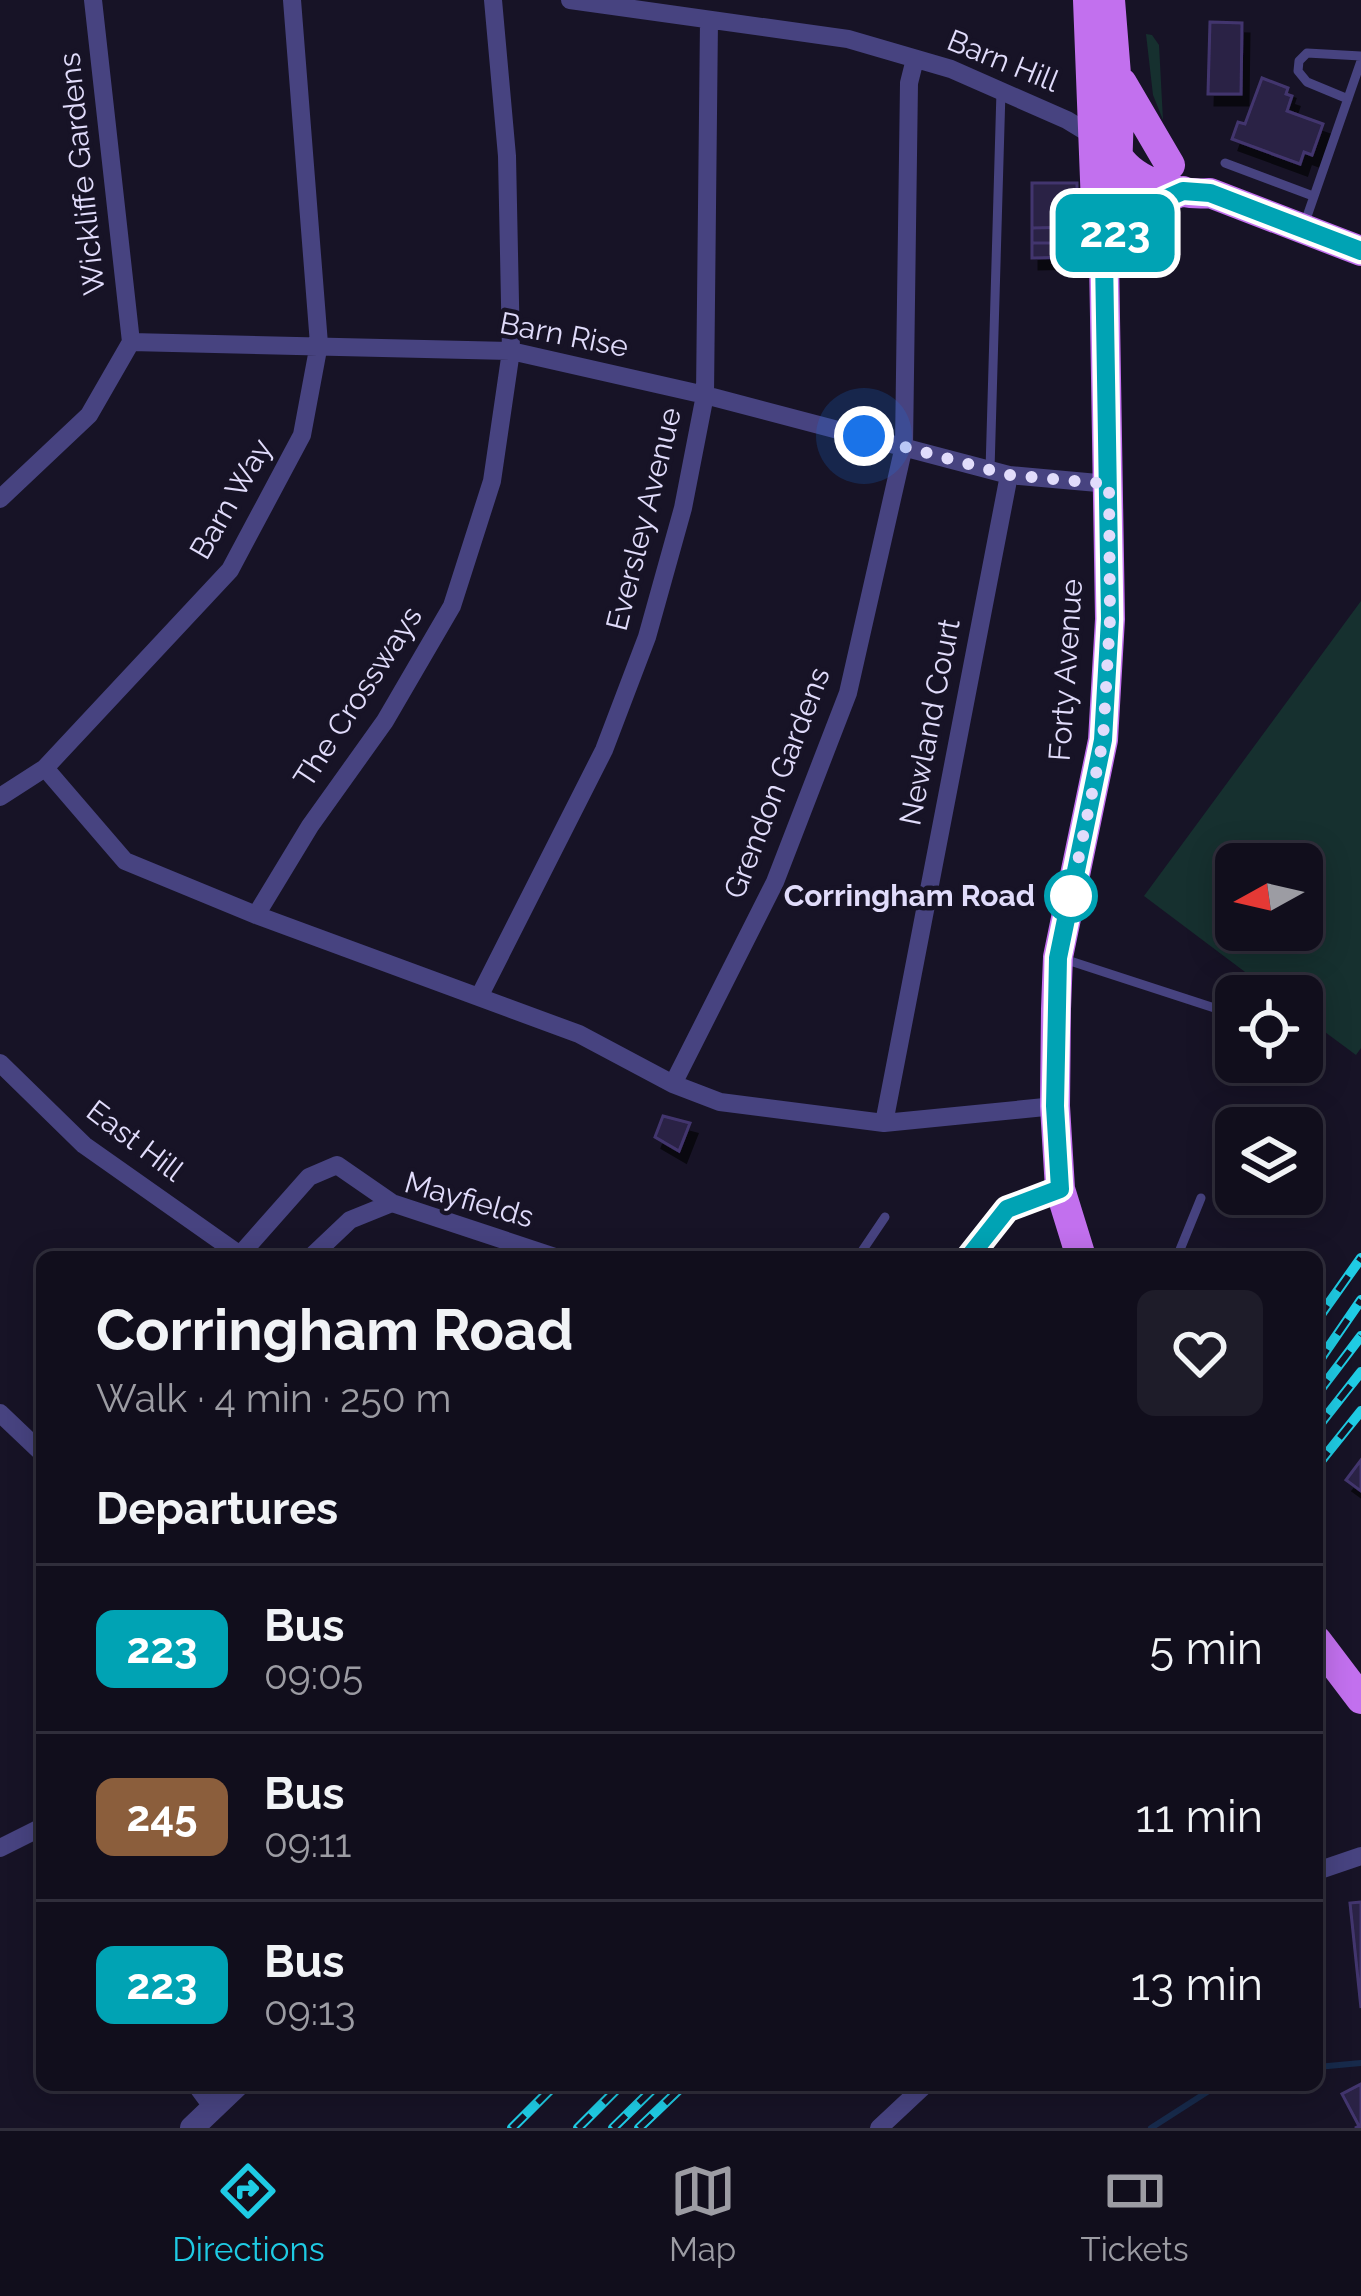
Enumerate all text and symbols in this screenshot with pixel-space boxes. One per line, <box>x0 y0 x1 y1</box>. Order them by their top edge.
street label: Barn Hill <box>942 22 1065 99</box>
street label: Wickliffe Gardens <box>51 51 112 297</box>
line badge: 223 <box>1046 194 1184 272</box>
text: 223 <box>1080 208 1150 257</box>
street label: Barn Rise <box>497 305 631 364</box>
street label: Eversley Avenue <box>599 404 688 634</box>
your location <box>834 406 894 466</box>
street label: Barn Way <box>182 432 279 565</box>
street label: Forty Avenue <box>1042 578 1089 762</box>
street label: The Crossways <box>286 600 429 794</box>
street label: Newland Court <box>892 616 967 828</box>
street label: Grendon Gardens <box>716 662 837 903</box>
north arrow <box>1215 843 1323 951</box>
map controls <box>1215 843 1323 1215</box>
marker: Corringham Road <box>1046 871 1096 921</box>
place label: Corringham Road <box>784 878 1035 913</box>
button: locate <box>1215 975 1323 1083</box>
street label: East Hill <box>80 1093 191 1189</box>
button: layers <box>1215 1107 1323 1215</box>
street label: Mayfields <box>401 1164 538 1235</box>
button: heart <box>1137 1290 1263 1416</box>
text: Corringham Road <box>96 1296 574 1363</box>
text: Walk · 4 min · 250 m <box>96 1375 451 1421</box>
text: Departures <box>96 1482 338 1535</box>
text: Bus <box>264 1599 345 1652</box>
text: 5 min <box>1150 1622 1263 1675</box>
text: 223 <box>127 1624 197 1673</box>
text: 09:05 <box>264 1652 363 1698</box>
text: Bus <box>264 1767 345 1820</box>
text: 11 min <box>1136 1790 1263 1843</box>
text: 245 <box>127 1792 197 1841</box>
text: 09:11 <box>264 1820 351 1866</box>
text: Bus <box>264 1935 345 1988</box>
text: 13 min <box>1131 1958 1263 2011</box>
text: 223 <box>127 1960 197 2009</box>
text: 09:13 <box>264 1988 356 2034</box>
tab: Directions <box>172 2158 325 2269</box>
tab: Map <box>669 2158 736 2269</box>
tab: Tickets <box>1081 2158 1189 2269</box>

